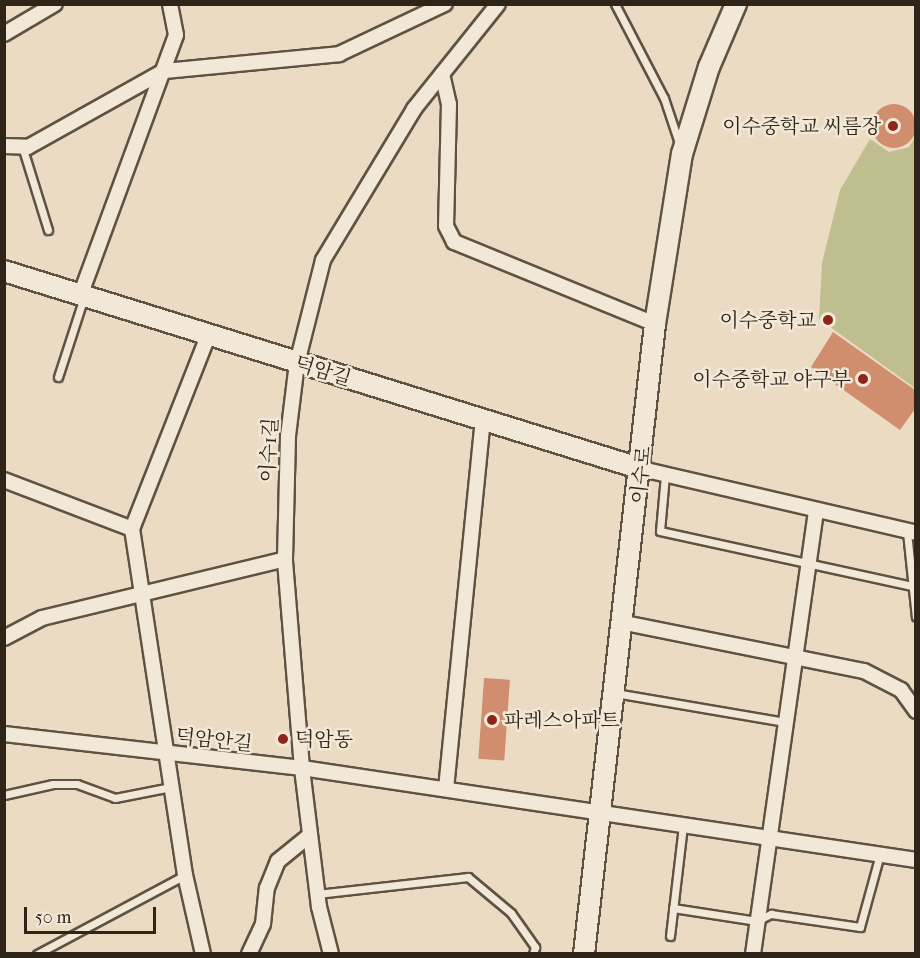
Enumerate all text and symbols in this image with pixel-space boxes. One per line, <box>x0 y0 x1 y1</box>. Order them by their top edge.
place label: 이수중학교 씨름장 <box>722 114 881 138</box>
marker: 이수중학교 씨름장 <box>886 119 900 133</box>
place label: 이수중학교 <box>719 308 816 332</box>
marker: 이수중학교 <box>821 313 835 327</box>
street label: 덕암길 <box>292 351 354 391</box>
place label: 이수중학교 야구부 <box>692 367 851 391</box>
marker: 이수중학교 야구부 <box>856 372 870 386</box>
street label: 이수1길 <box>255 417 283 483</box>
street label: 이수로 <box>626 445 656 505</box>
place label: 파레스아파트 <box>504 708 620 732</box>
marker: 파레스아파트 <box>485 713 499 727</box>
street label: 덕암안길 <box>174 724 254 756</box>
place label: 덕암동 <box>295 727 353 751</box>
marker: 덕암동 <box>276 732 290 746</box>
scale bar <box>27 895 159 933</box>
text: 50 m <box>35 907 71 928</box>

